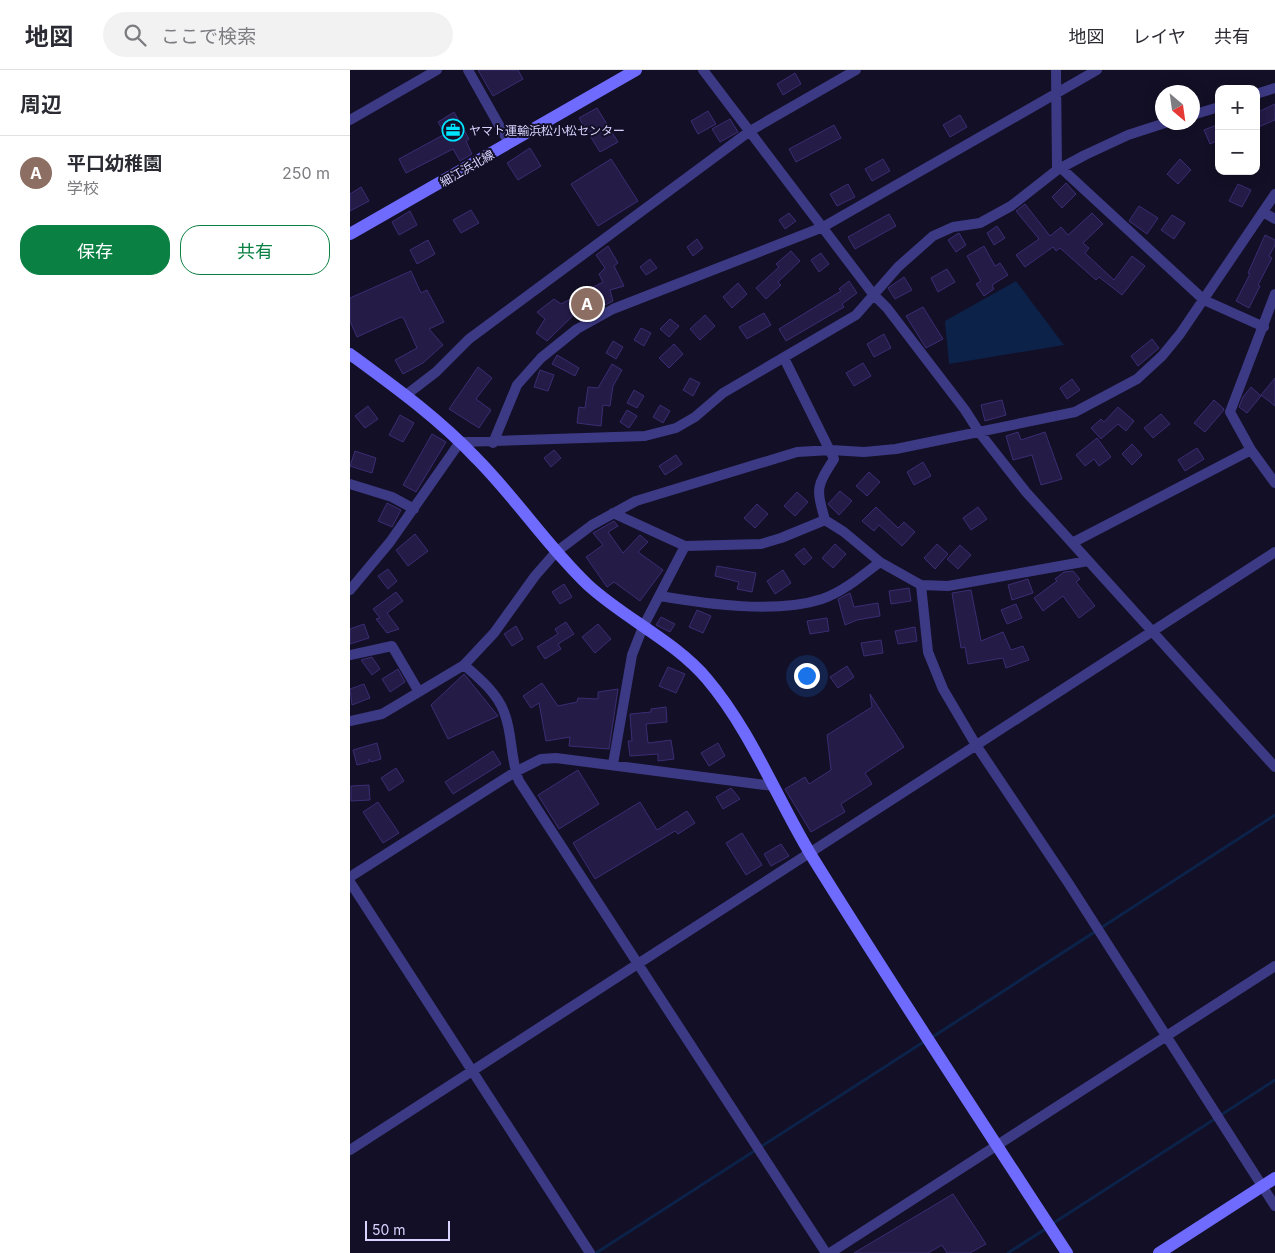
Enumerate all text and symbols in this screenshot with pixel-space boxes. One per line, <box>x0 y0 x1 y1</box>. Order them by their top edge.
search box <box>103 12 453 57</box>
icon: search <box>121 21 149 49</box>
text: 地図 <box>25 22 73 51</box>
text: ここで検索 <box>161 25 256 48</box>
text: 地図 <box>1069 26 1105 47</box>
text: レイヤ <box>1133 26 1186 47</box>
text: 共有 <box>1214 26 1250 47</box>
north arrow <box>1155 85 1200 130</box>
map controls <box>1215 85 1260 175</box>
button: + <box>1215 85 1260 130</box>
text: 周辺 <box>20 92 62 117</box>
office icon: ヤマト運輸浜松小松センター <box>441 118 465 142</box>
place label: ヤマト運輸浜松小松センター <box>469 123 625 138</box>
button: − <box>1215 130 1260 175</box>
street label: 細江浜北線 <box>437 147 497 189</box>
text: 平口幼稚園 <box>67 152 162 175</box>
text: A <box>30 163 42 183</box>
text: 250 m <box>282 163 330 183</box>
text: 学校 <box>67 178 99 198</box>
button: 保存 <box>20 225 170 275</box>
button: 共有 <box>180 225 330 275</box>
pin: A <box>571 285 603 323</box>
your location <box>794 663 820 689</box>
scale bar <box>365 1218 450 1241</box>
text: 50 m <box>372 1221 406 1238</box>

